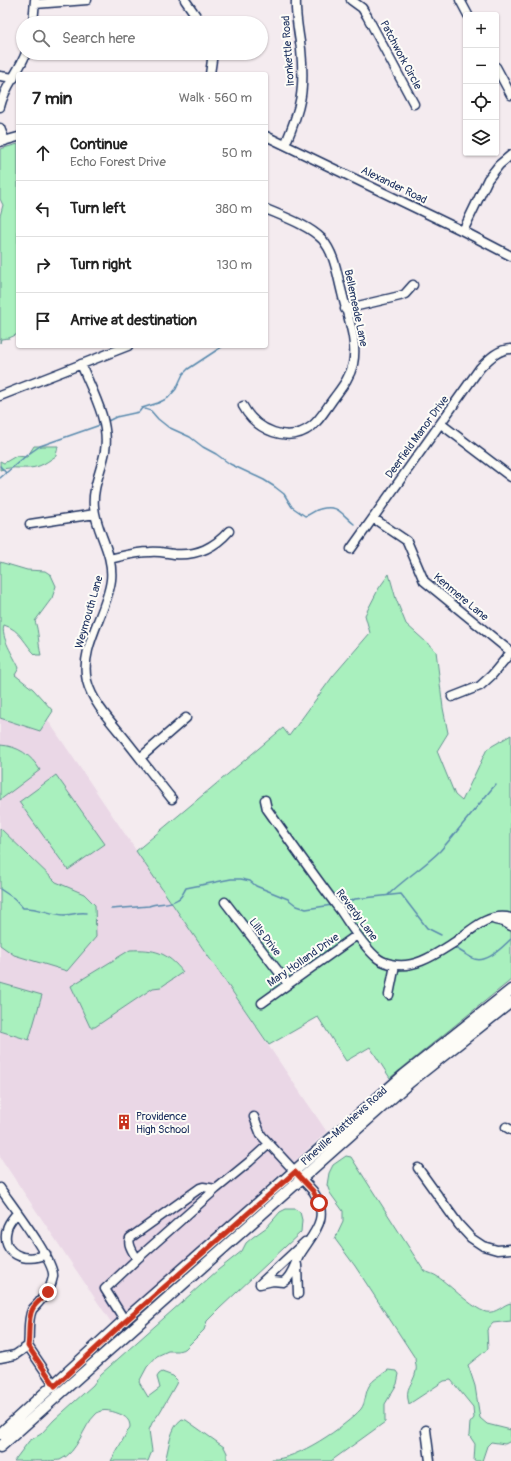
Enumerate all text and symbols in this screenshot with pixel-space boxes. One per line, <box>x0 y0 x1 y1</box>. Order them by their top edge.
map controls <box>463 12 499 156</box>
button: + <box>463 12 499 48</box>
street label: Ironkettle Road <box>279 15 297 87</box>
search box <box>16 16 268 60</box>
street label: Patchwork Circle <box>377 18 425 92</box>
icon: search <box>30 27 52 49</box>
text: Search here <box>62 29 135 48</box>
button: − <box>463 48 499 84</box>
button: locate <box>463 84 499 120</box>
text: 7 min <box>32 88 72 109</box>
text: Walk · 560 m <box>179 90 252 106</box>
button: layers <box>463 120 499 156</box>
text: Continue <box>70 135 128 154</box>
icon: ahead <box>32 142 54 164</box>
text: 50 m <box>222 145 252 161</box>
text: Echo Forest Drive <box>70 154 166 170</box>
street label: Alexander Road <box>359 163 429 207</box>
icon: left <box>32 198 54 220</box>
text: Turn left <box>70 199 126 218</box>
text: 380 m <box>215 201 252 217</box>
icon: right <box>32 254 54 276</box>
text: Turn right <box>70 255 131 274</box>
text: 130 m <box>216 257 252 273</box>
street label: Bellemeade Lane <box>341 268 371 348</box>
icon: arrive <box>32 310 54 332</box>
text: Arrive at destination <box>70 311 197 330</box>
street label: Deerfield Manor Drive <box>383 393 452 481</box>
street label: Kenmere Lane <box>431 570 491 624</box>
street label: Weymouth Lane <box>72 573 106 650</box>
street label: Reverdy Lane <box>333 887 381 944</box>
street label: Lills Drive <box>246 916 284 959</box>
street label: Mary Holland Drive <box>265 930 342 990</box>
street label: Pineville-Matthews Road <box>298 1084 390 1168</box>
place label: Providence High School <box>136 1110 190 1136</box>
building icon: Providence High School <box>115 1113 133 1131</box>
route start <box>310 1194 328 1212</box>
route end <box>39 1283 57 1301</box>

